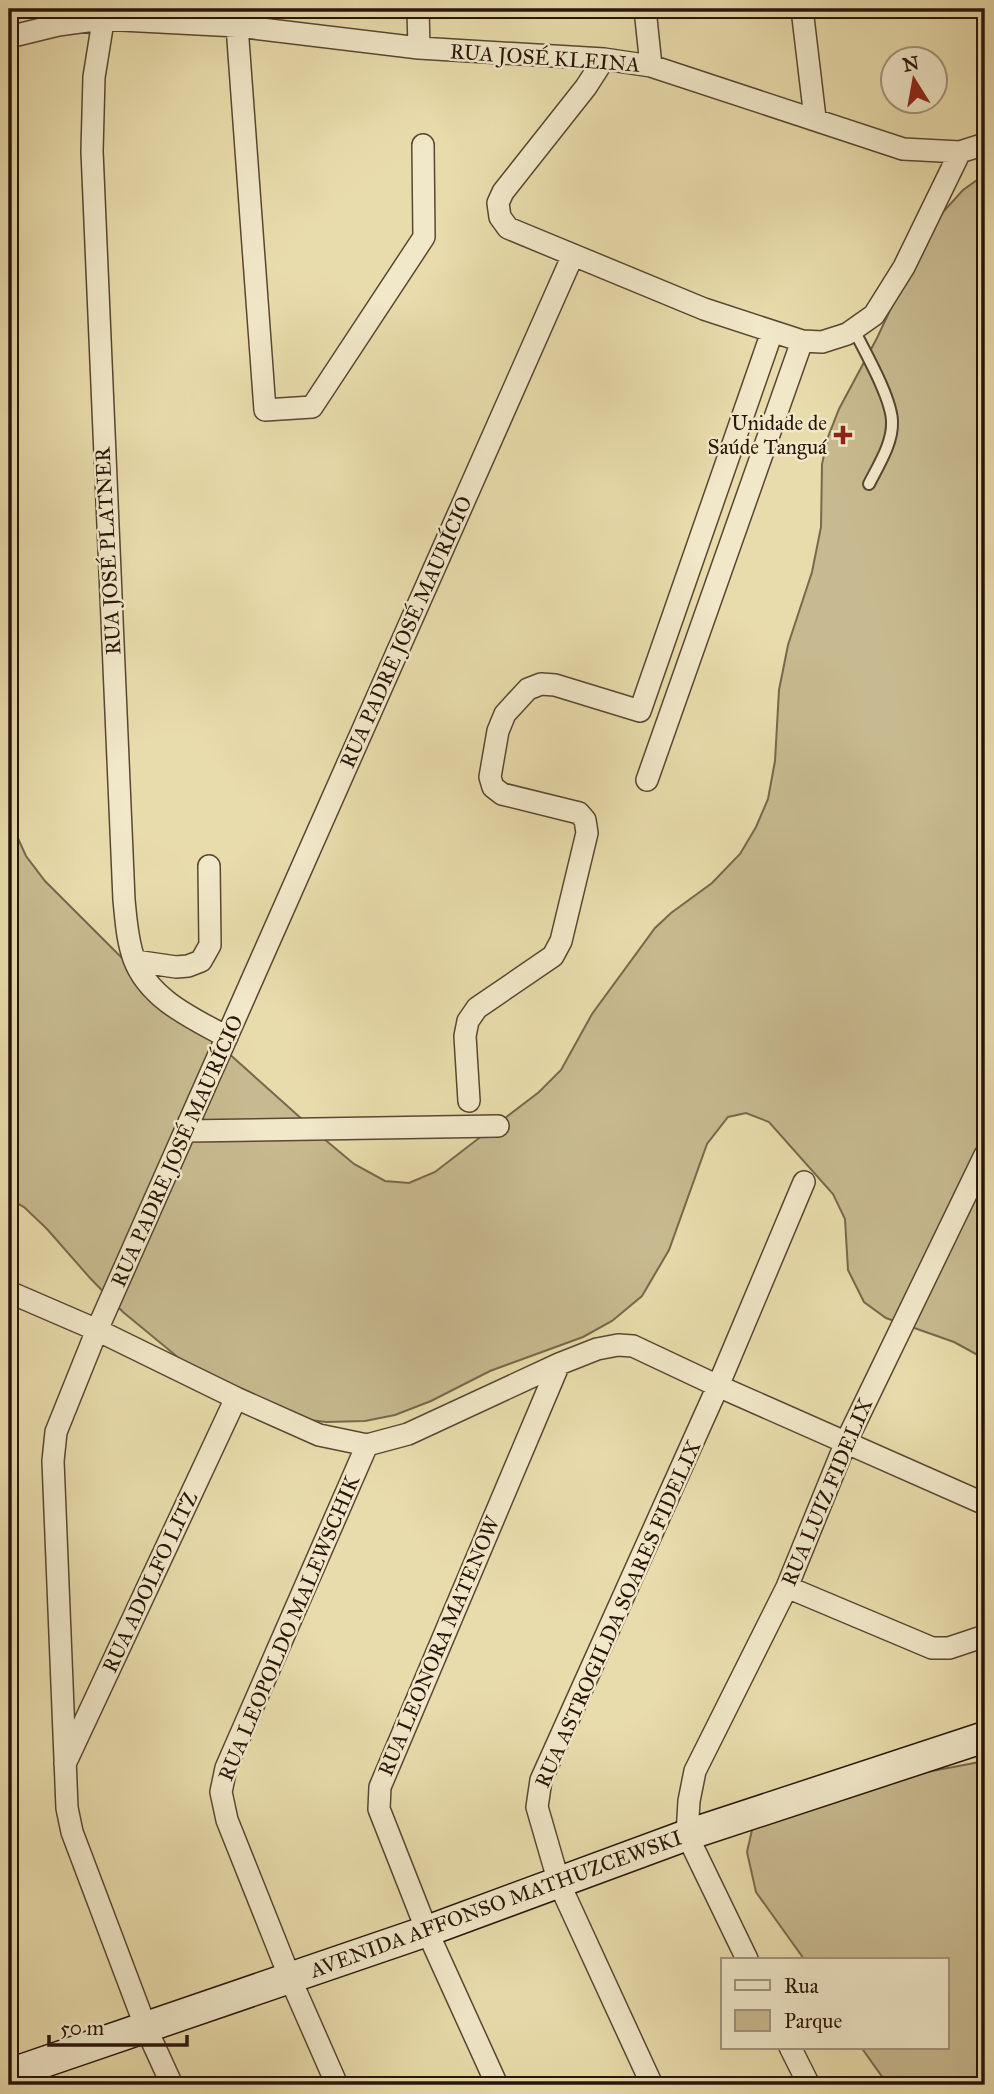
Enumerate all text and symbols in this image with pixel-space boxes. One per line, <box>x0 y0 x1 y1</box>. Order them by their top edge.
street label: RUA JOSÉ KLEINA <box>449 37 641 78</box>
north arrow <box>878 46 948 116</box>
text: N <box>901 51 921 77</box>
place label: Unidade de Saúde Tanguá <box>708 410 827 460</box>
marker: Unidade de Saúde Tanguá <box>833 425 853 445</box>
street label: RUA JOSÉ PLATNER <box>89 445 126 656</box>
street label: RUA PADRE JOSÉ MAURÍCIO <box>333 492 478 772</box>
street label: RUA PADRE JOSÉ MAURÍCIO <box>104 1011 249 1291</box>
street label: RUA LUIZ FIDELIX <box>776 1394 878 1590</box>
street label: RUA ASTROGILDA SOARES FIDELIX <box>529 1436 707 1792</box>
street label: RUA LEOPOLDO MALEWSCHIK <box>213 1470 366 1785</box>
street label: RUA ADOLFO LITZ <box>97 1487 203 1677</box>
street label: RUA LEONORA MATENOW <box>372 1511 506 1780</box>
street label: AVENIDA AFFONSO MATHUZCEWSKI <box>306 1824 686 1984</box>
legend <box>721 1958 948 2048</box>
text: Rua <box>784 1973 819 1999</box>
scale bar <box>49 2003 187 2047</box>
text: Parque <box>784 2008 843 2034</box>
text: 50 m <box>60 2015 105 2041</box>

